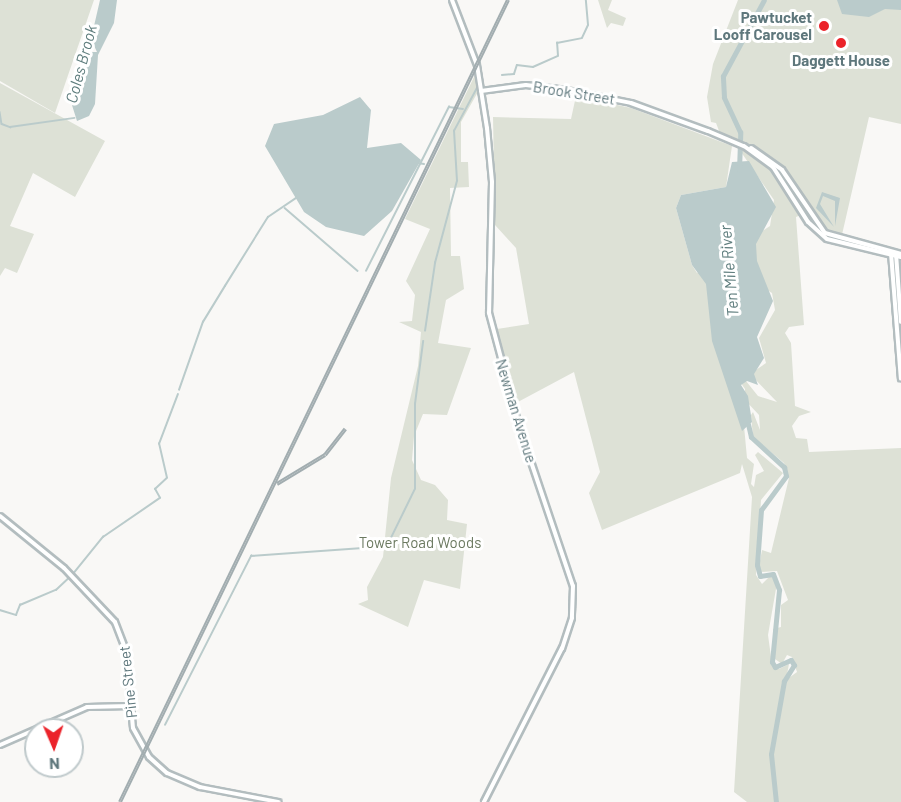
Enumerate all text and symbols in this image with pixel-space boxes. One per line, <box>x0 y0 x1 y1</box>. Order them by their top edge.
place label: Pawtucket Looff Carousel <box>714 8 812 43</box>
marker: Pawtucket Looff Carousel <box>817 19 831 33</box>
water label: Coles Brook <box>61 23 101 105</box>
marker: Daggett House <box>834 36 848 50</box>
place label: Daggett House <box>792 52 890 70</box>
street label: Brook Street <box>532 78 616 108</box>
water label: Ten Mile River <box>715 224 743 318</box>
street label: Newman Avenue <box>492 357 540 465</box>
park label: Tower Road Woods <box>359 534 481 552</box>
street label: Pine Street <box>115 645 141 719</box>
north arrow <box>24 718 84 778</box>
text: N <box>49 755 60 774</box>

